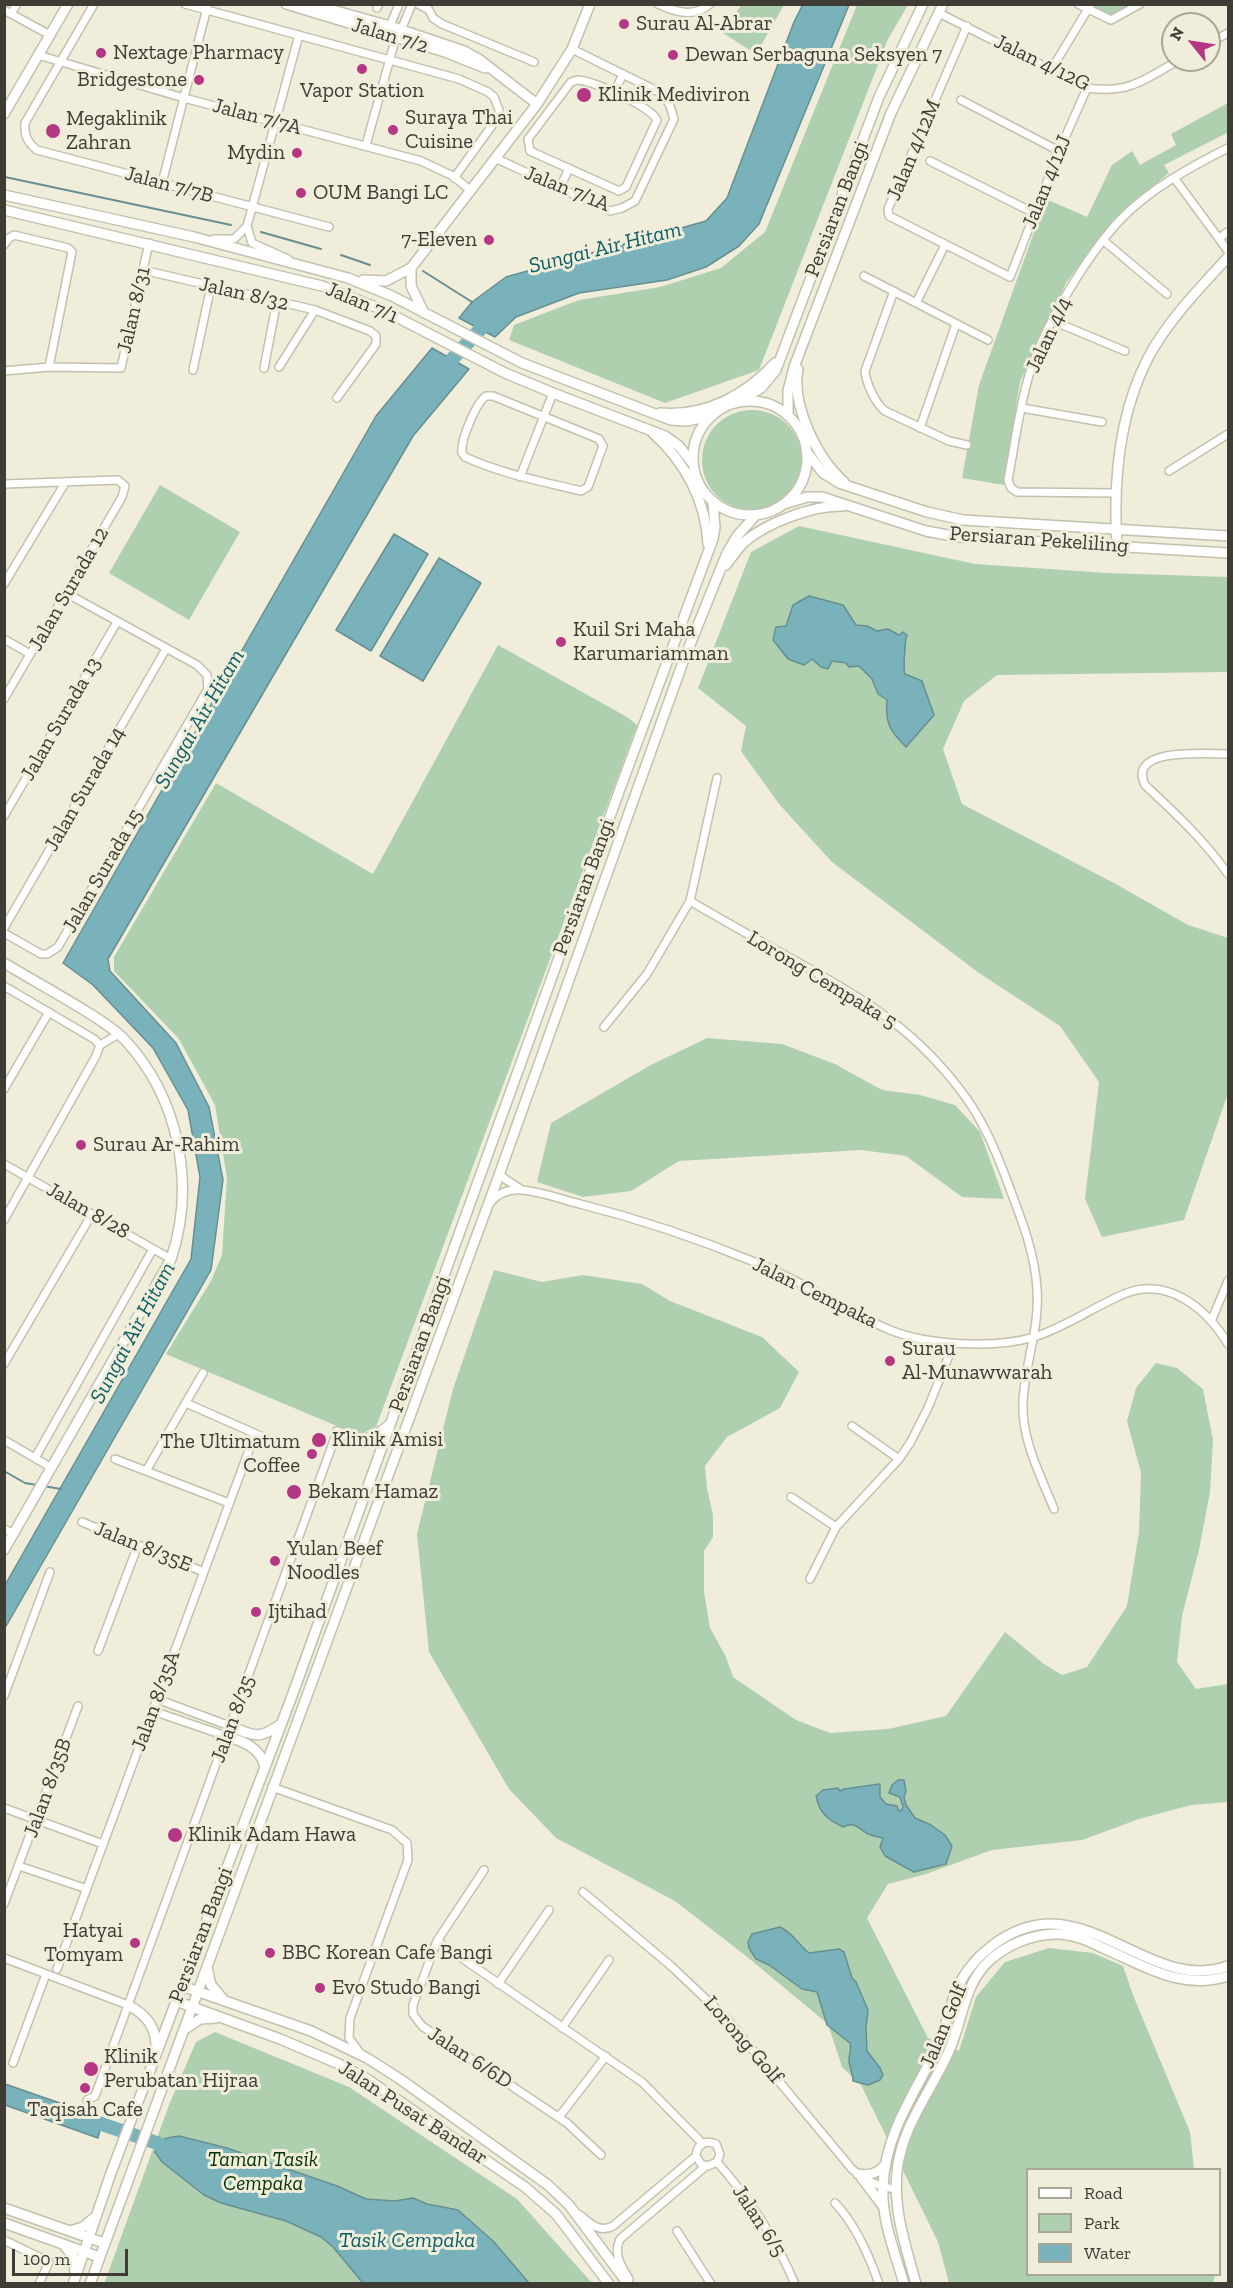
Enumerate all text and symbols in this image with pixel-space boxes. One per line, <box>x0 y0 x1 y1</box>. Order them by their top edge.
place label: Surau Al-Abrar <box>636 11 773 37</box>
street label: Jalan 7/2 <box>349 12 431 60</box>
north arrow <box>1161 12 1221 72</box>
marker: Surau Al-Abrar <box>617 17 631 31</box>
text: N <box>1165 24 1188 44</box>
street label: Jalan 4/12G <box>990 29 1094 97</box>
place label: Nextage Pharmacy <box>113 40 284 66</box>
place label: Dewan Serbaguna Seksyen 7 <box>685 42 942 68</box>
marker: Nextage Pharmacy <box>94 46 108 60</box>
marker: Dewan Serbaguna Seksyen 7 <box>666 48 680 62</box>
marker: Vapor Station <box>355 62 369 76</box>
place label: Bridgestone <box>77 67 187 93</box>
marker: Bridgestone <box>192 73 206 87</box>
place label: Vapor Station <box>300 78 424 104</box>
place label: Klinik Mediviron <box>598 82 750 108</box>
marker: Klinik Mediviron <box>575 86 593 104</box>
street label: Jalan 7/7A <box>210 93 304 141</box>
street label: Jalan 4/12M <box>881 96 947 204</box>
place label: Suraya Thai Cuisine <box>405 105 513 155</box>
place label: Megaklinik Zahran <box>66 106 167 156</box>
marker: Megaklinik Zahran <box>44 122 62 140</box>
marker: Suraya Thai Cuisine <box>386 123 400 137</box>
street label: Jalan 4/12J <box>1017 132 1077 232</box>
street label: Persiaran Bangi <box>800 137 874 281</box>
place label: Mydin <box>227 140 285 166</box>
marker: Mydin <box>290 146 304 160</box>
street label: Jalan 7/1A <box>521 160 613 218</box>
street label: Jalan 7/7B <box>122 161 216 209</box>
place label: OUM Bangi LC <box>313 180 449 206</box>
marker: OUM Bangi LC <box>294 186 308 200</box>
water label: Sungai Air Hitam <box>526 216 684 280</box>
place label: 7-Eleven <box>401 227 477 253</box>
marker: 7-Eleven <box>482 233 496 247</box>
street label: Jalan 8/31 <box>112 264 156 356</box>
street label: Jalan 8/32 <box>197 271 291 317</box>
street label: Jalan 7/1 <box>322 277 402 329</box>
street label: Jalan 4/4 <box>1021 293 1077 377</box>
street label: Persiaran Pekeliling <box>949 521 1129 559</box>
street label: Jalan Surada 12 <box>23 523 115 655</box>
place label: Kuil Sri Maha Karumariamman <box>573 617 729 667</box>
marker: Kuil Sri Maha Karumariamman <box>554 635 568 649</box>
water label: Sungai Air Hitam <box>149 645 251 793</box>
street label: Jalan Surada 13 <box>15 653 107 785</box>
street label: Jalan Surada 14 <box>39 722 131 856</box>
street label: Jalan Surada 15 <box>57 805 149 937</box>
street label: Persiaran Bangi <box>548 815 620 959</box>
street label: Lorong Cempaka 5 <box>743 925 901 1035</box>
place label: Surau Ar-Rahim <box>93 1132 240 1158</box>
marker: Surau Ar-Rahim <box>74 1138 88 1152</box>
street label: Jalan 8/28 <box>42 1177 134 1245</box>
street label: Jalan Cempaka <box>748 1252 882 1334</box>
water label: Sungai Air Hitam <box>85 1258 181 1408</box>
street label: Persiaran Bangi <box>384 1272 456 1416</box>
place label: Surau Al-Munawwarah <box>902 1336 1052 1386</box>
marker: Surau Al-Munawwarah <box>883 1354 897 1368</box>
place label: Klinik Amisi <box>332 1427 443 1453</box>
place label: The Ultimatum Coffee <box>160 1429 300 1479</box>
marker: Klinik Amisi <box>310 1431 328 1449</box>
marker: The Ultimatum Coffee <box>305 1447 319 1461</box>
place label: Bekam Hamaz <box>308 1479 438 1505</box>
marker: Bekam Hamaz <box>285 1483 303 1501</box>
street label: Jalan 8/35E <box>90 1516 196 1578</box>
place label: Yulan Beef Noodles <box>287 1536 382 1586</box>
marker: Yulan Beef Noodles <box>268 1554 282 1568</box>
place label: Ijtihad <box>268 1599 327 1625</box>
marker: Ijtihad <box>249 1605 263 1619</box>
street label: Jalan 8/35A <box>126 1648 186 1754</box>
street label: Jalan 8/35 <box>206 1672 260 1766</box>
street label: Jalan 8/35B <box>18 1735 78 1841</box>
place label: Klinik Adam Hawa <box>188 1822 356 1848</box>
marker: Klinik Adam Hawa <box>166 1826 184 1844</box>
street label: Persiaran Bangi <box>164 1863 238 2007</box>
place label: Hatyai Tomyam <box>44 1918 123 1968</box>
marker: Hatyai Tomyam <box>128 1936 142 1950</box>
place label: BBC Korean Cafe Bangi <box>282 1940 492 1966</box>
marker: BBC Korean Cafe Bangi <box>263 1946 277 1960</box>
place label: Evo Studo Bangi <box>332 1975 480 2001</box>
street label: Jalan Golf <box>915 1980 973 2072</box>
marker: Evo Studo Bangi <box>313 1981 327 1995</box>
street label: Lorong Golf <box>698 1991 788 2089</box>
street label: Jalan 6/6D <box>423 2021 517 2095</box>
place label: Klinik Perubatan Hijraa <box>104 2044 258 2094</box>
street label: Jalan Pusat Bandar <box>334 2055 492 2171</box>
marker: Klinik Perubatan Hijraa <box>82 2060 100 2078</box>
marker: Taqisah Cafe <box>78 2081 92 2095</box>
place label: Taqisah Cafe <box>27 2097 143 2123</box>
park label: Taman Tasik Cempaka <box>208 2147 318 2197</box>
legend <box>1026 2168 1221 2276</box>
street label: Jalan 6/5 <box>727 2180 791 2262</box>
text: Road <box>1084 2182 1123 2204</box>
text: Park <box>1084 2212 1120 2234</box>
water label: Tasik Cempaka <box>339 2228 475 2254</box>
scale bar <box>15 2237 130 2275</box>
text: Water <box>1084 2242 1131 2264</box>
text: 100 m <box>23 2248 70 2270</box>

